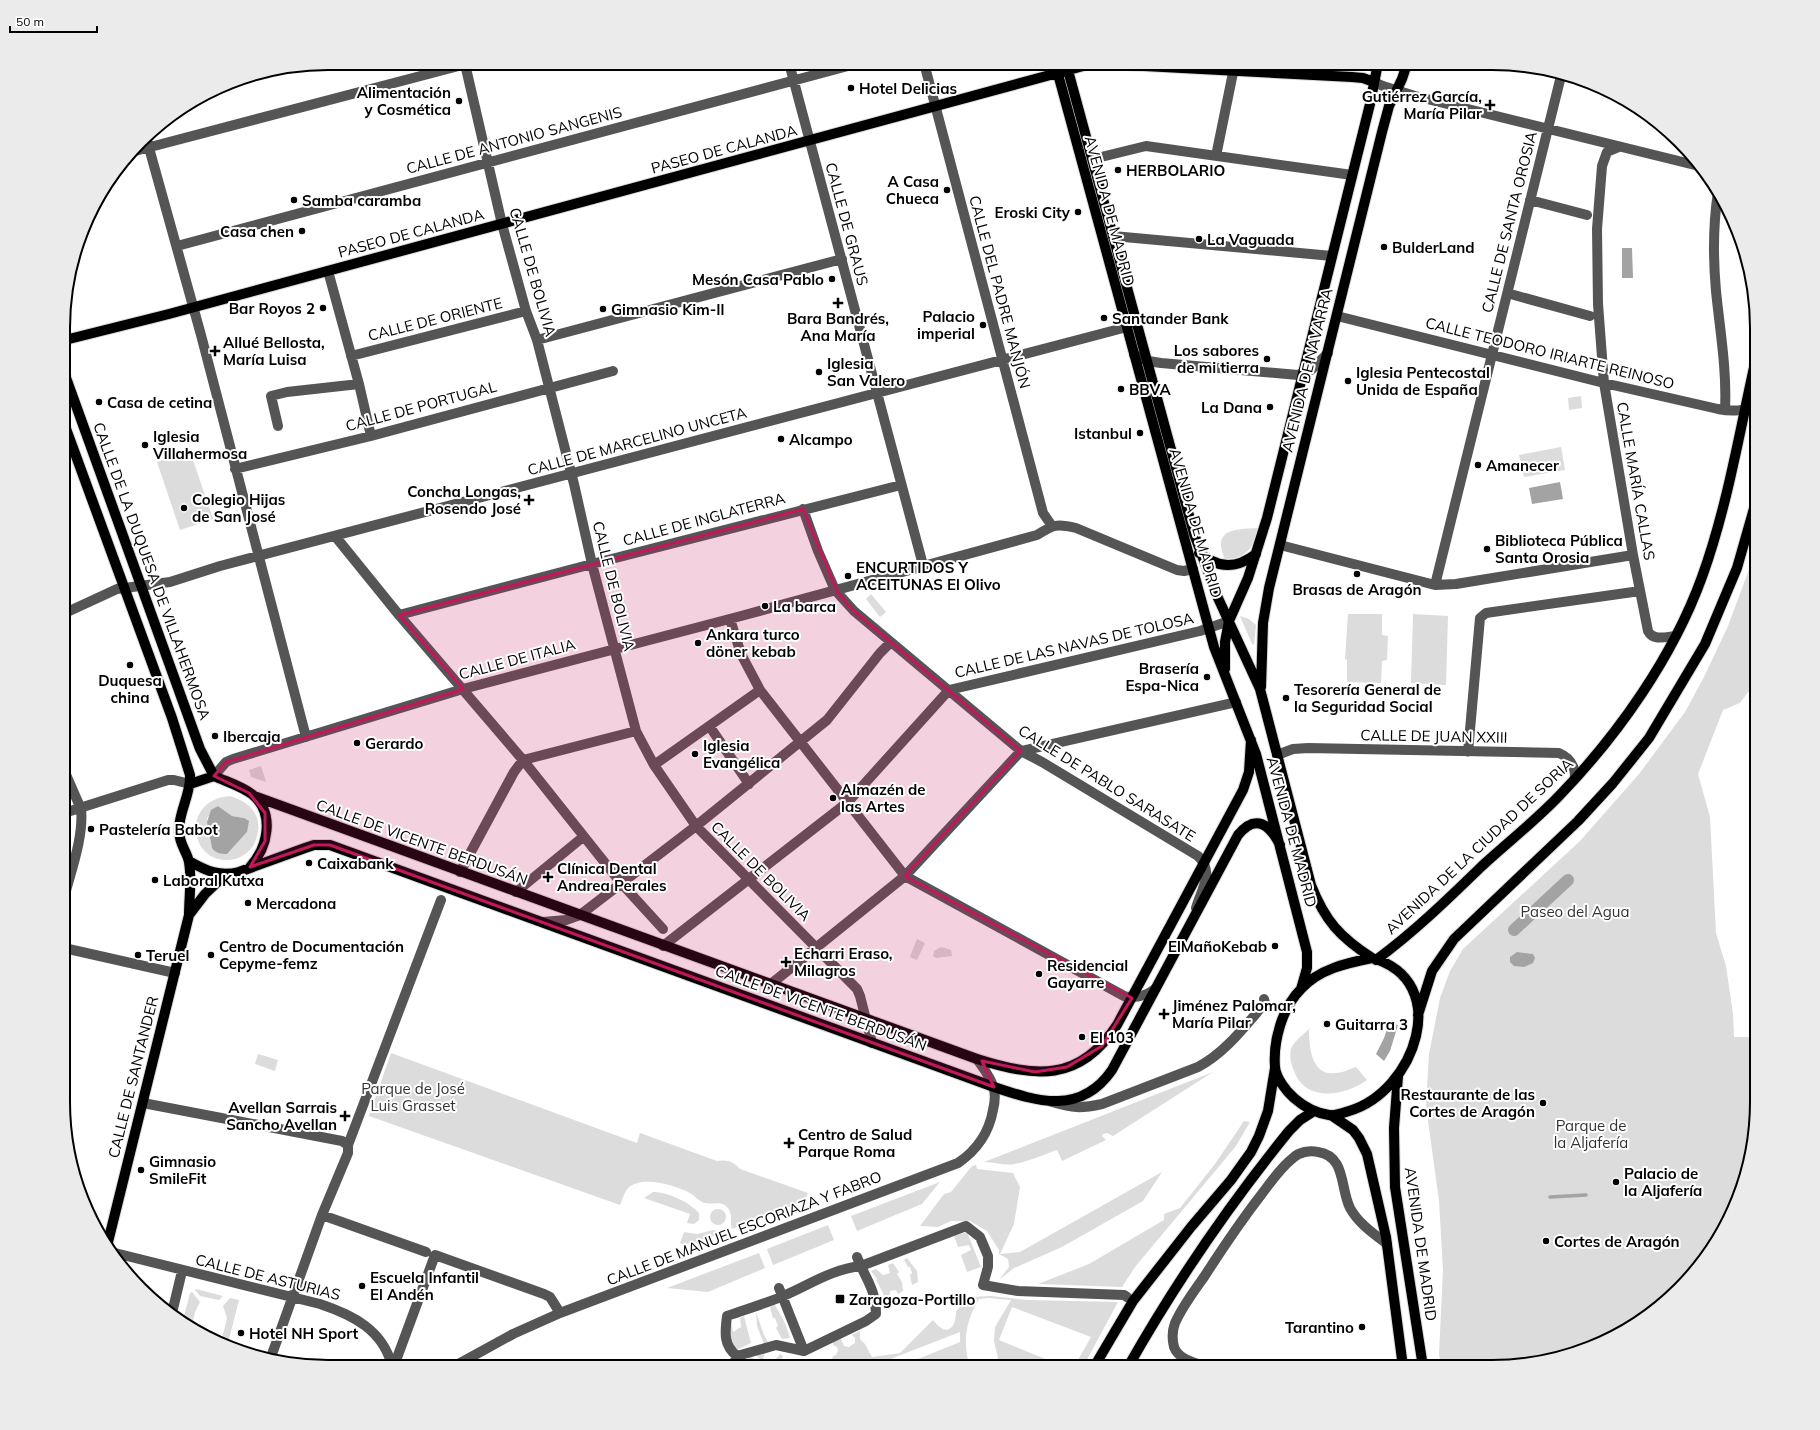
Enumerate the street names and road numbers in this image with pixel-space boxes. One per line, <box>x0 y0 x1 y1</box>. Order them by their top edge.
street label: CALLE DE ANTONIO SANGENIS <box>404 102 624 178</box>
street label: PASEO DE CALANDA <box>649 120 799 178</box>
street label: CALLE DE SANTA OROSIA <box>1477 129 1541 315</box>
street label: AVENIDA DE MADRID <box>1081 134 1139 288</box>
street label: CALLE DE GRAUS <box>821 160 873 288</box>
street label: CALLE DEL PADRE MANJÓN <box>965 193 1035 391</box>
street label: PASEO DE CALANDA <box>336 204 486 262</box>
street label: CALLE DE BOLIVIA <box>505 205 561 339</box>
street label: AVENIDA DE NAVARRA <box>1277 286 1337 454</box>
street label: CALLE DE ORIENTE <box>366 293 504 345</box>
street label: CALLE TEODORO IRIARTE REINOSO <box>1424 313 1676 393</box>
street label: CALLE DE PORTUGAL <box>343 377 499 435</box>
street label: CALLE MARÍA CALLAS <box>1613 400 1659 562</box>
street label: CALLE DE MARCELINO UNCETA <box>525 403 749 479</box>
street label: CALLE DE LA DUQUESA DE VILLAHERMOSA <box>89 420 215 722</box>
street label: AVENIDA DE MADRID <box>1165 446 1227 600</box>
street label: CALLE DE INGLATERRA <box>621 488 787 550</box>
street label: CALLE DE BOLIVIA <box>589 519 639 653</box>
street label: CALLE DE LAS NAVAS DE TOLOSA <box>953 608 1195 682</box>
street label: CALLE DE ITALIA <box>457 634 577 684</box>
street label: CALLE DE PABLO SARASATE <box>1015 720 1199 846</box>
street label: CALLE DE JUAN XXIII <box>1360 725 1508 747</box>
street label: AVENIDA DE LA CIUDAD DE SORIA <box>1381 754 1577 938</box>
street label: AVENIDA DE MADRID <box>1263 755 1321 909</box>
street label: CALLE DE VICENTE BERDUSÁN <box>314 795 530 889</box>
street label: CALLE DE BOLIVIA <box>707 817 815 925</box>
street label: CALLE DE VICENTE BERDUSÁN <box>713 961 929 1055</box>
street label: CALLE DE SANTANDER <box>104 994 162 1160</box>
street label: AVENIDA DE MADRID <box>1401 1166 1441 1322</box>
street label: CALLE DE MANUEL ESCORIAZA Y FABRO <box>604 1167 884 1289</box>
street label: CALLE DE ASTURIAS <box>194 1250 342 1304</box>

